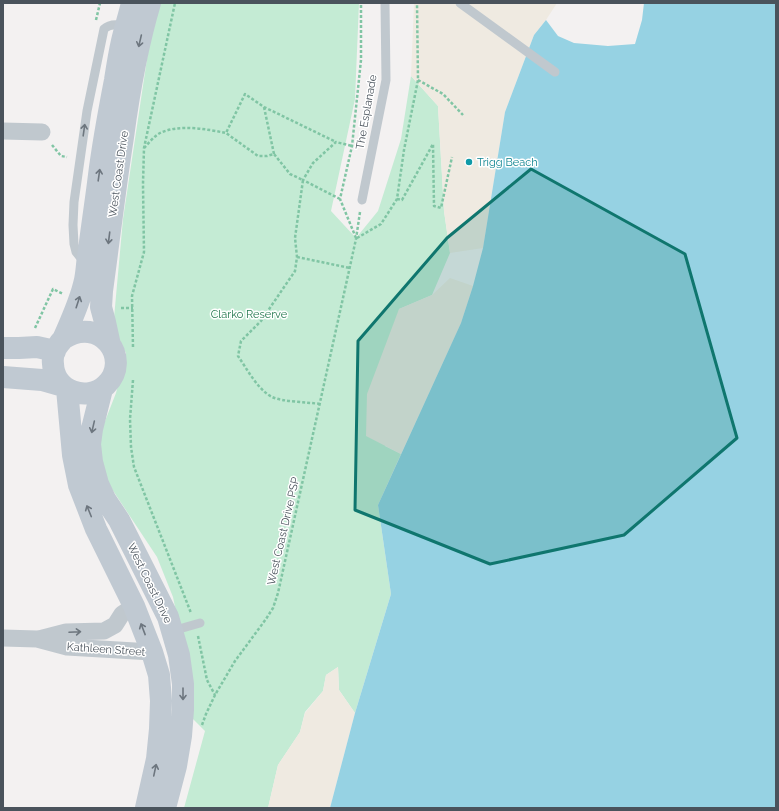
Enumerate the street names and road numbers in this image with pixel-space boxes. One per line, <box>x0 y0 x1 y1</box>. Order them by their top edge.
street label: The Esplanade <box>354 73 380 151</box>
street label: West Coast Drive <box>106 129 131 218</box>
street label: West Coast Drive PSP <box>265 476 302 586</box>
street label: West Coast Drive <box>125 541 175 626</box>
street label: Kathleen Street <box>66 640 146 659</box>

